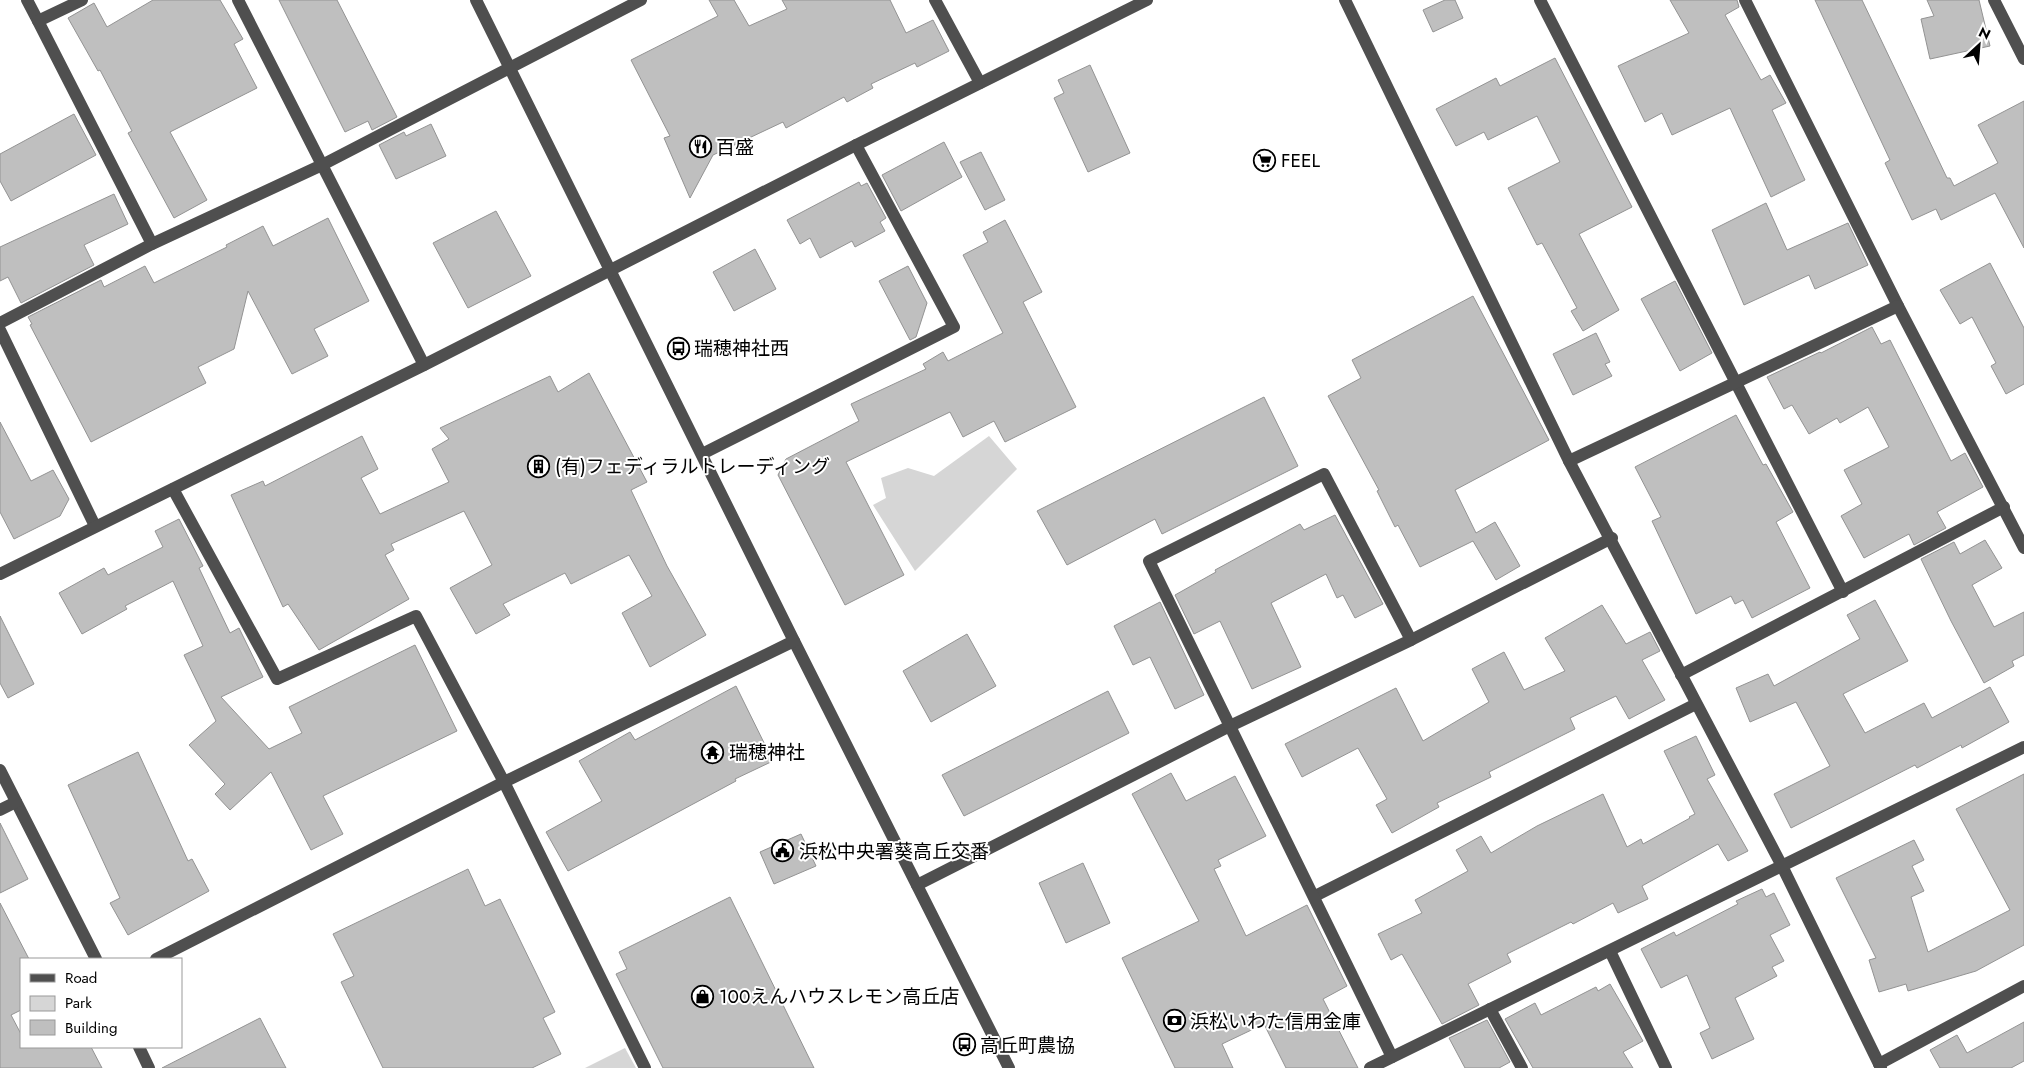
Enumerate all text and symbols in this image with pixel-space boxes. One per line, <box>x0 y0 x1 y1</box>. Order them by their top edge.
north arrow <box>1954 20 2004 70</box>
text: N <box>1975 22 1994 45</box>
place label: 百盛 <box>716 134 754 161</box>
restaurant icon: 百盛 <box>688 135 712 159</box>
place label: FEEL <box>1281 147 1320 174</box>
supermarket icon: FEEL <box>1253 148 1277 172</box>
place label: 瑞穂神社西 <box>694 335 789 362</box>
bus stop icon: 瑞穂神社西 <box>666 336 690 360</box>
place label: (有)フェディラルトレーディング <box>555 453 830 480</box>
building icon: (有)フェディラルトレーディング <box>527 454 551 478</box>
place label: 瑞穂神社 <box>729 739 805 766</box>
temple icon: 瑞穂神社 <box>701 740 725 764</box>
place label: 浜松中央署葵高丘交番 <box>799 838 989 865</box>
public building icon: 浜松中央署葵高丘交番 <box>771 839 795 863</box>
legend <box>20 958 182 1048</box>
text: Road <box>65 967 97 989</box>
place label: 100えんハウスレモン高丘店 <box>719 983 959 1010</box>
shop icon: 100えんハウスレモン高丘店 <box>691 984 715 1008</box>
text: Park <box>65 992 92 1014</box>
place label: 浜松いわた信用金庫 <box>1190 1008 1361 1035</box>
bank icon: 浜松いわた信用金庫 <box>1162 1009 1186 1033</box>
text: Building <box>65 1017 117 1039</box>
place label: 高丘町農協 <box>980 1032 1075 1059</box>
bus stop icon: 高丘町農協 <box>952 1033 976 1057</box>

